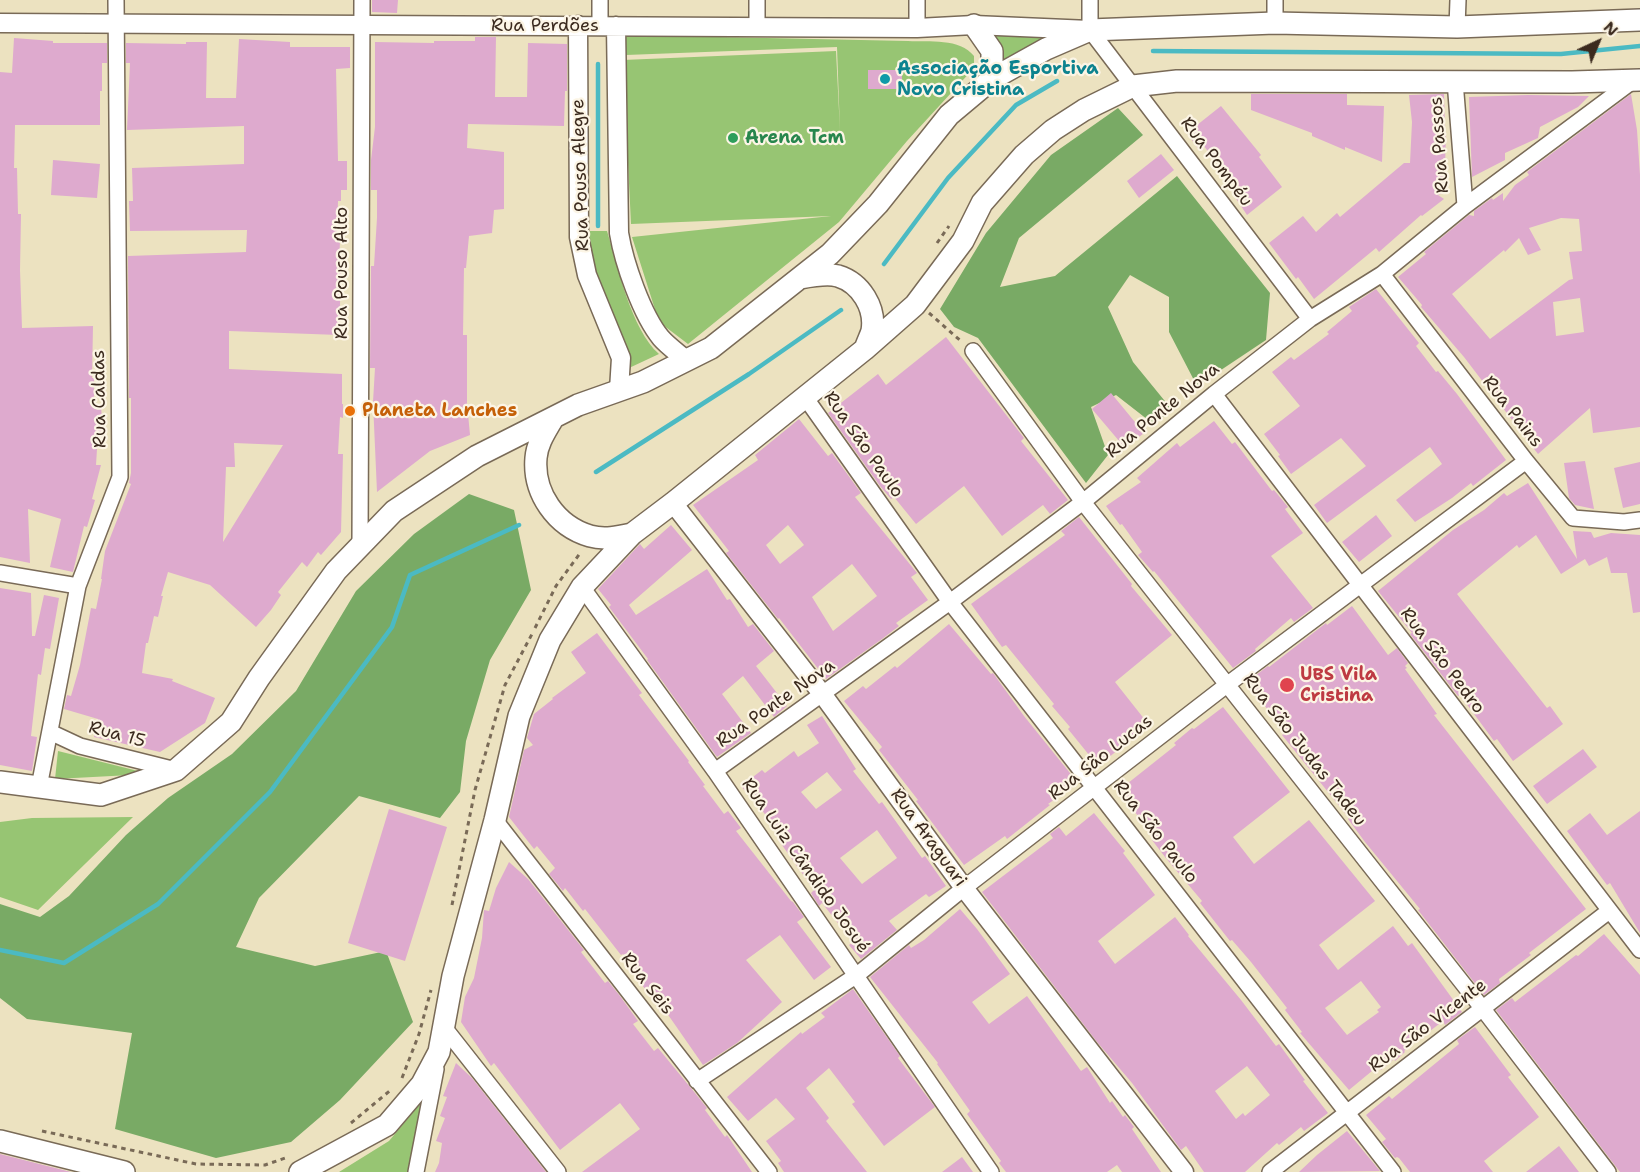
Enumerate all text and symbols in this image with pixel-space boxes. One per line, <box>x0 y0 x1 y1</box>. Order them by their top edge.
north arrow <box>1568 12 1628 72</box>
street label: Rua Perdões <box>491 15 599 37</box>
text: N <box>1599 17 1623 41</box>
place label: Associação Esportiva Novo Cristina <box>897 58 1099 100</box>
marker: Associação Esportiva Novo Cristina <box>878 72 892 86</box>
street label: Rua Passos <box>1426 96 1454 194</box>
street label: Rua Pouso Alegre <box>568 98 594 252</box>
street label: Rua Pompéu <box>1175 113 1257 211</box>
place label: Arena Tcm <box>745 127 844 149</box>
marker: Arena Tcm <box>726 131 740 145</box>
street label: Rua Pouso Alto <box>331 207 353 339</box>
street label: Rua Caldas <box>88 350 112 448</box>
street label: Rua Ponte Nova <box>1102 359 1224 463</box>
street label: Rua Pains <box>1477 372 1547 452</box>
street label: Rua São Paulo <box>818 388 908 502</box>
place label: Planeta Lanches <box>362 400 517 422</box>
marker: Planeta Lanches <box>343 404 357 418</box>
street label: Rua São Pedro <box>1395 604 1489 718</box>
street label: Rua Ponte Nova <box>713 655 839 753</box>
place label: UBS Vila Cristina <box>1300 664 1377 706</box>
street label: Rua São Judas Tadeu <box>1238 669 1370 831</box>
marker: UBS Vila Cristina <box>1278 676 1296 694</box>
street label: Rua São Lucas <box>1045 711 1157 805</box>
street label: Rua 15 <box>86 717 148 753</box>
street label: Rua Luiz Cândido Josué <box>736 774 874 958</box>
street label: Rua São Paulo <box>1108 776 1202 888</box>
street label: Rua Araguari <box>885 785 971 891</box>
street label: Rua Seis <box>616 949 678 1019</box>
street label: Rua São Vicente <box>1365 975 1491 1077</box>

